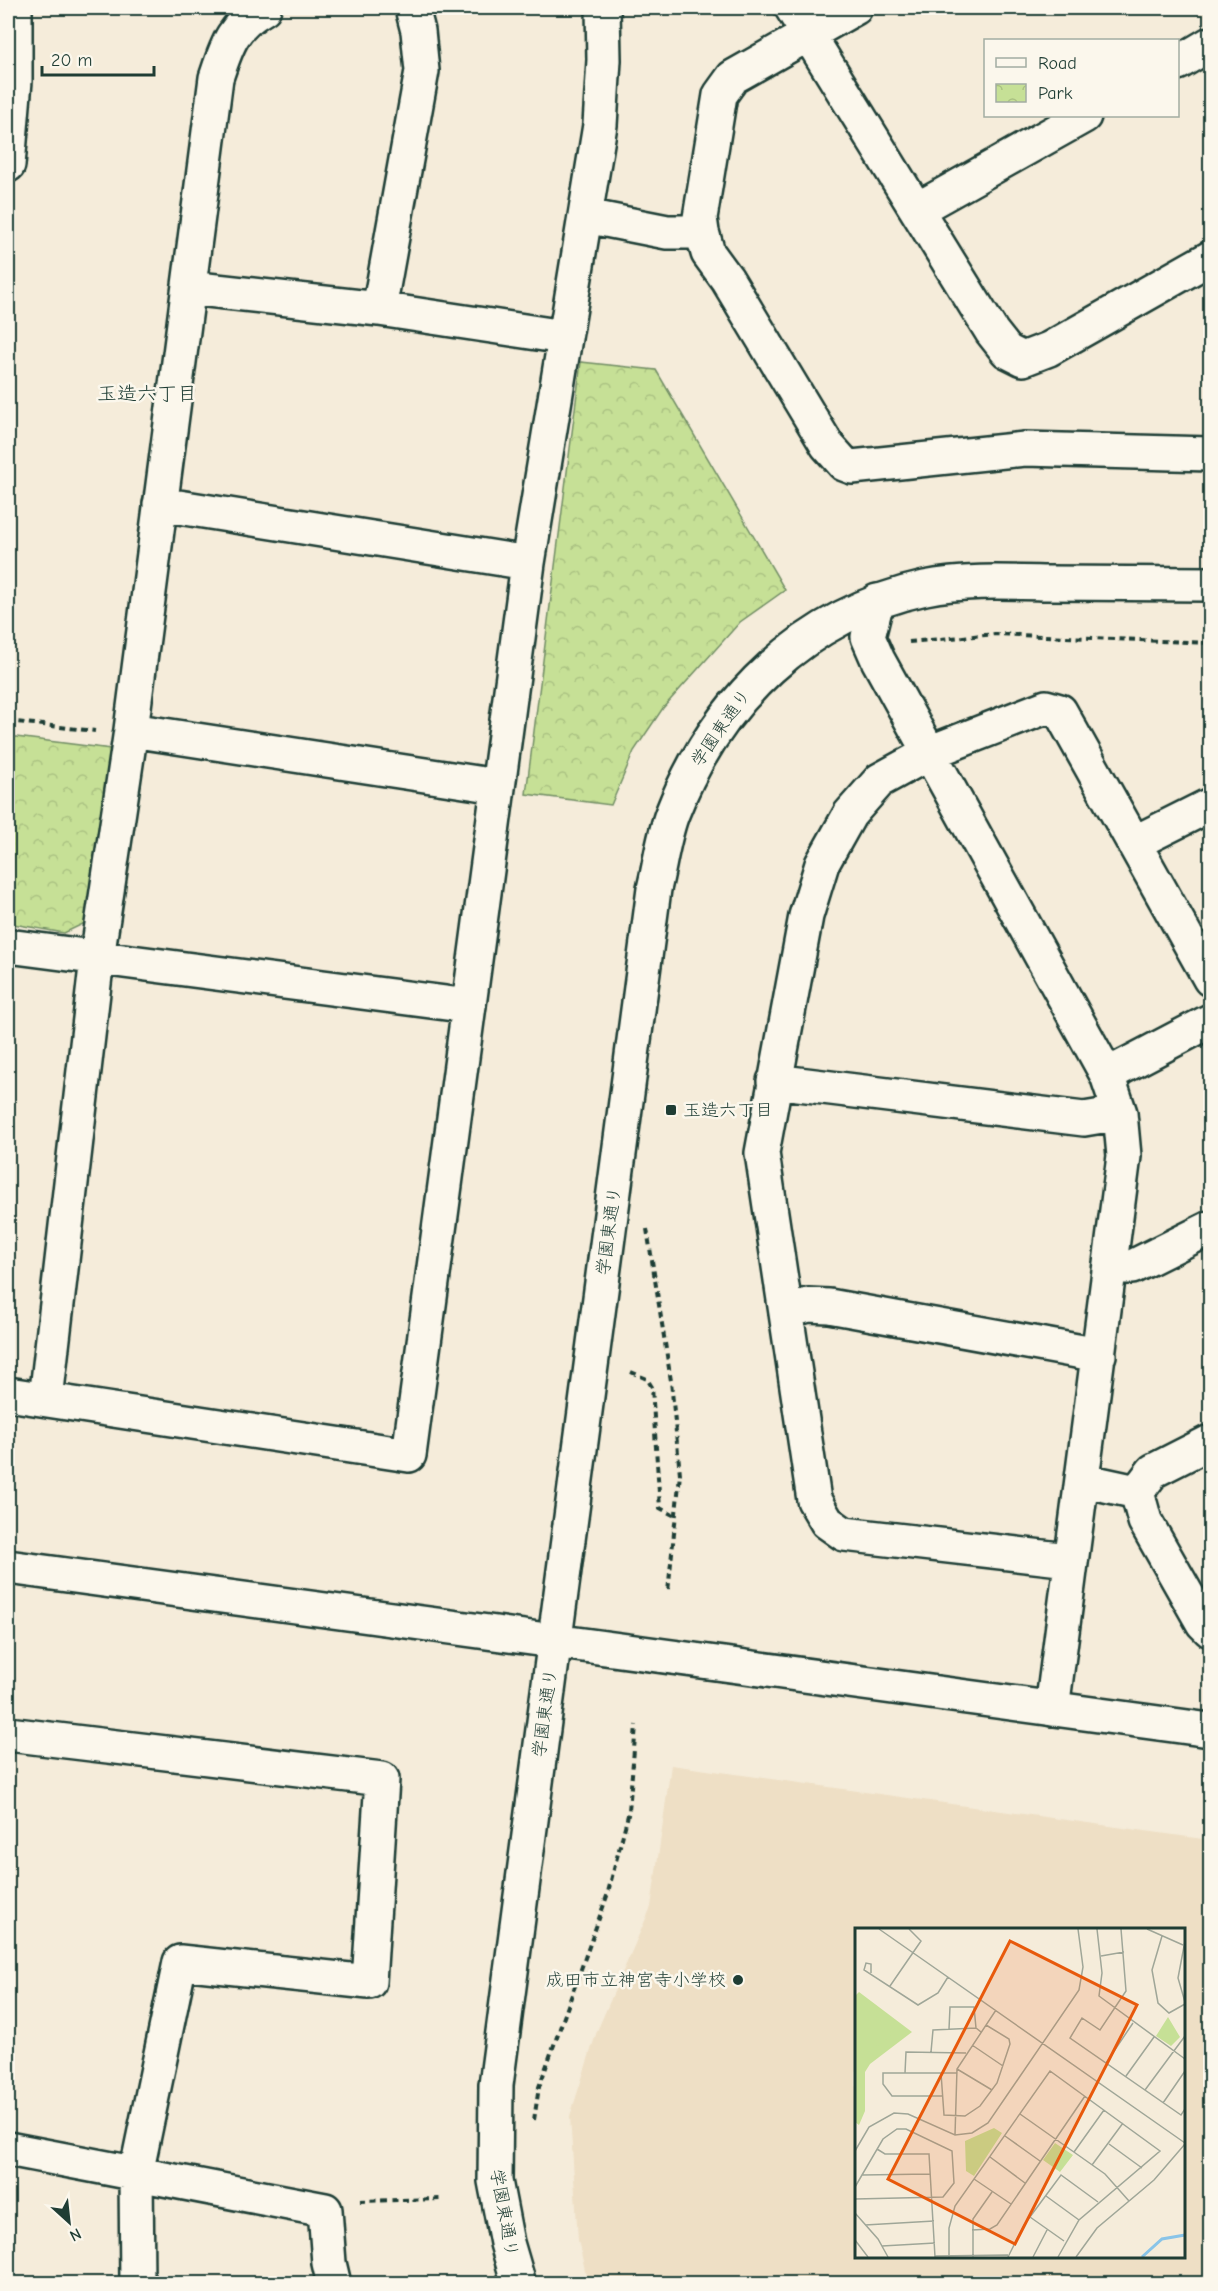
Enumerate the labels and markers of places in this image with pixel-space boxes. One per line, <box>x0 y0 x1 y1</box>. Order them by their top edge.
place label: 玉造六丁目 <box>683 1100 773 1121</box>
marker: 玉造六丁目 <box>664 1103 678 1117</box>
place label: 成田市立神宮寺小学校 <box>546 1970 726 1991</box>
marker: 成田市立神宮寺小学校 <box>731 1973 745 1987</box>

